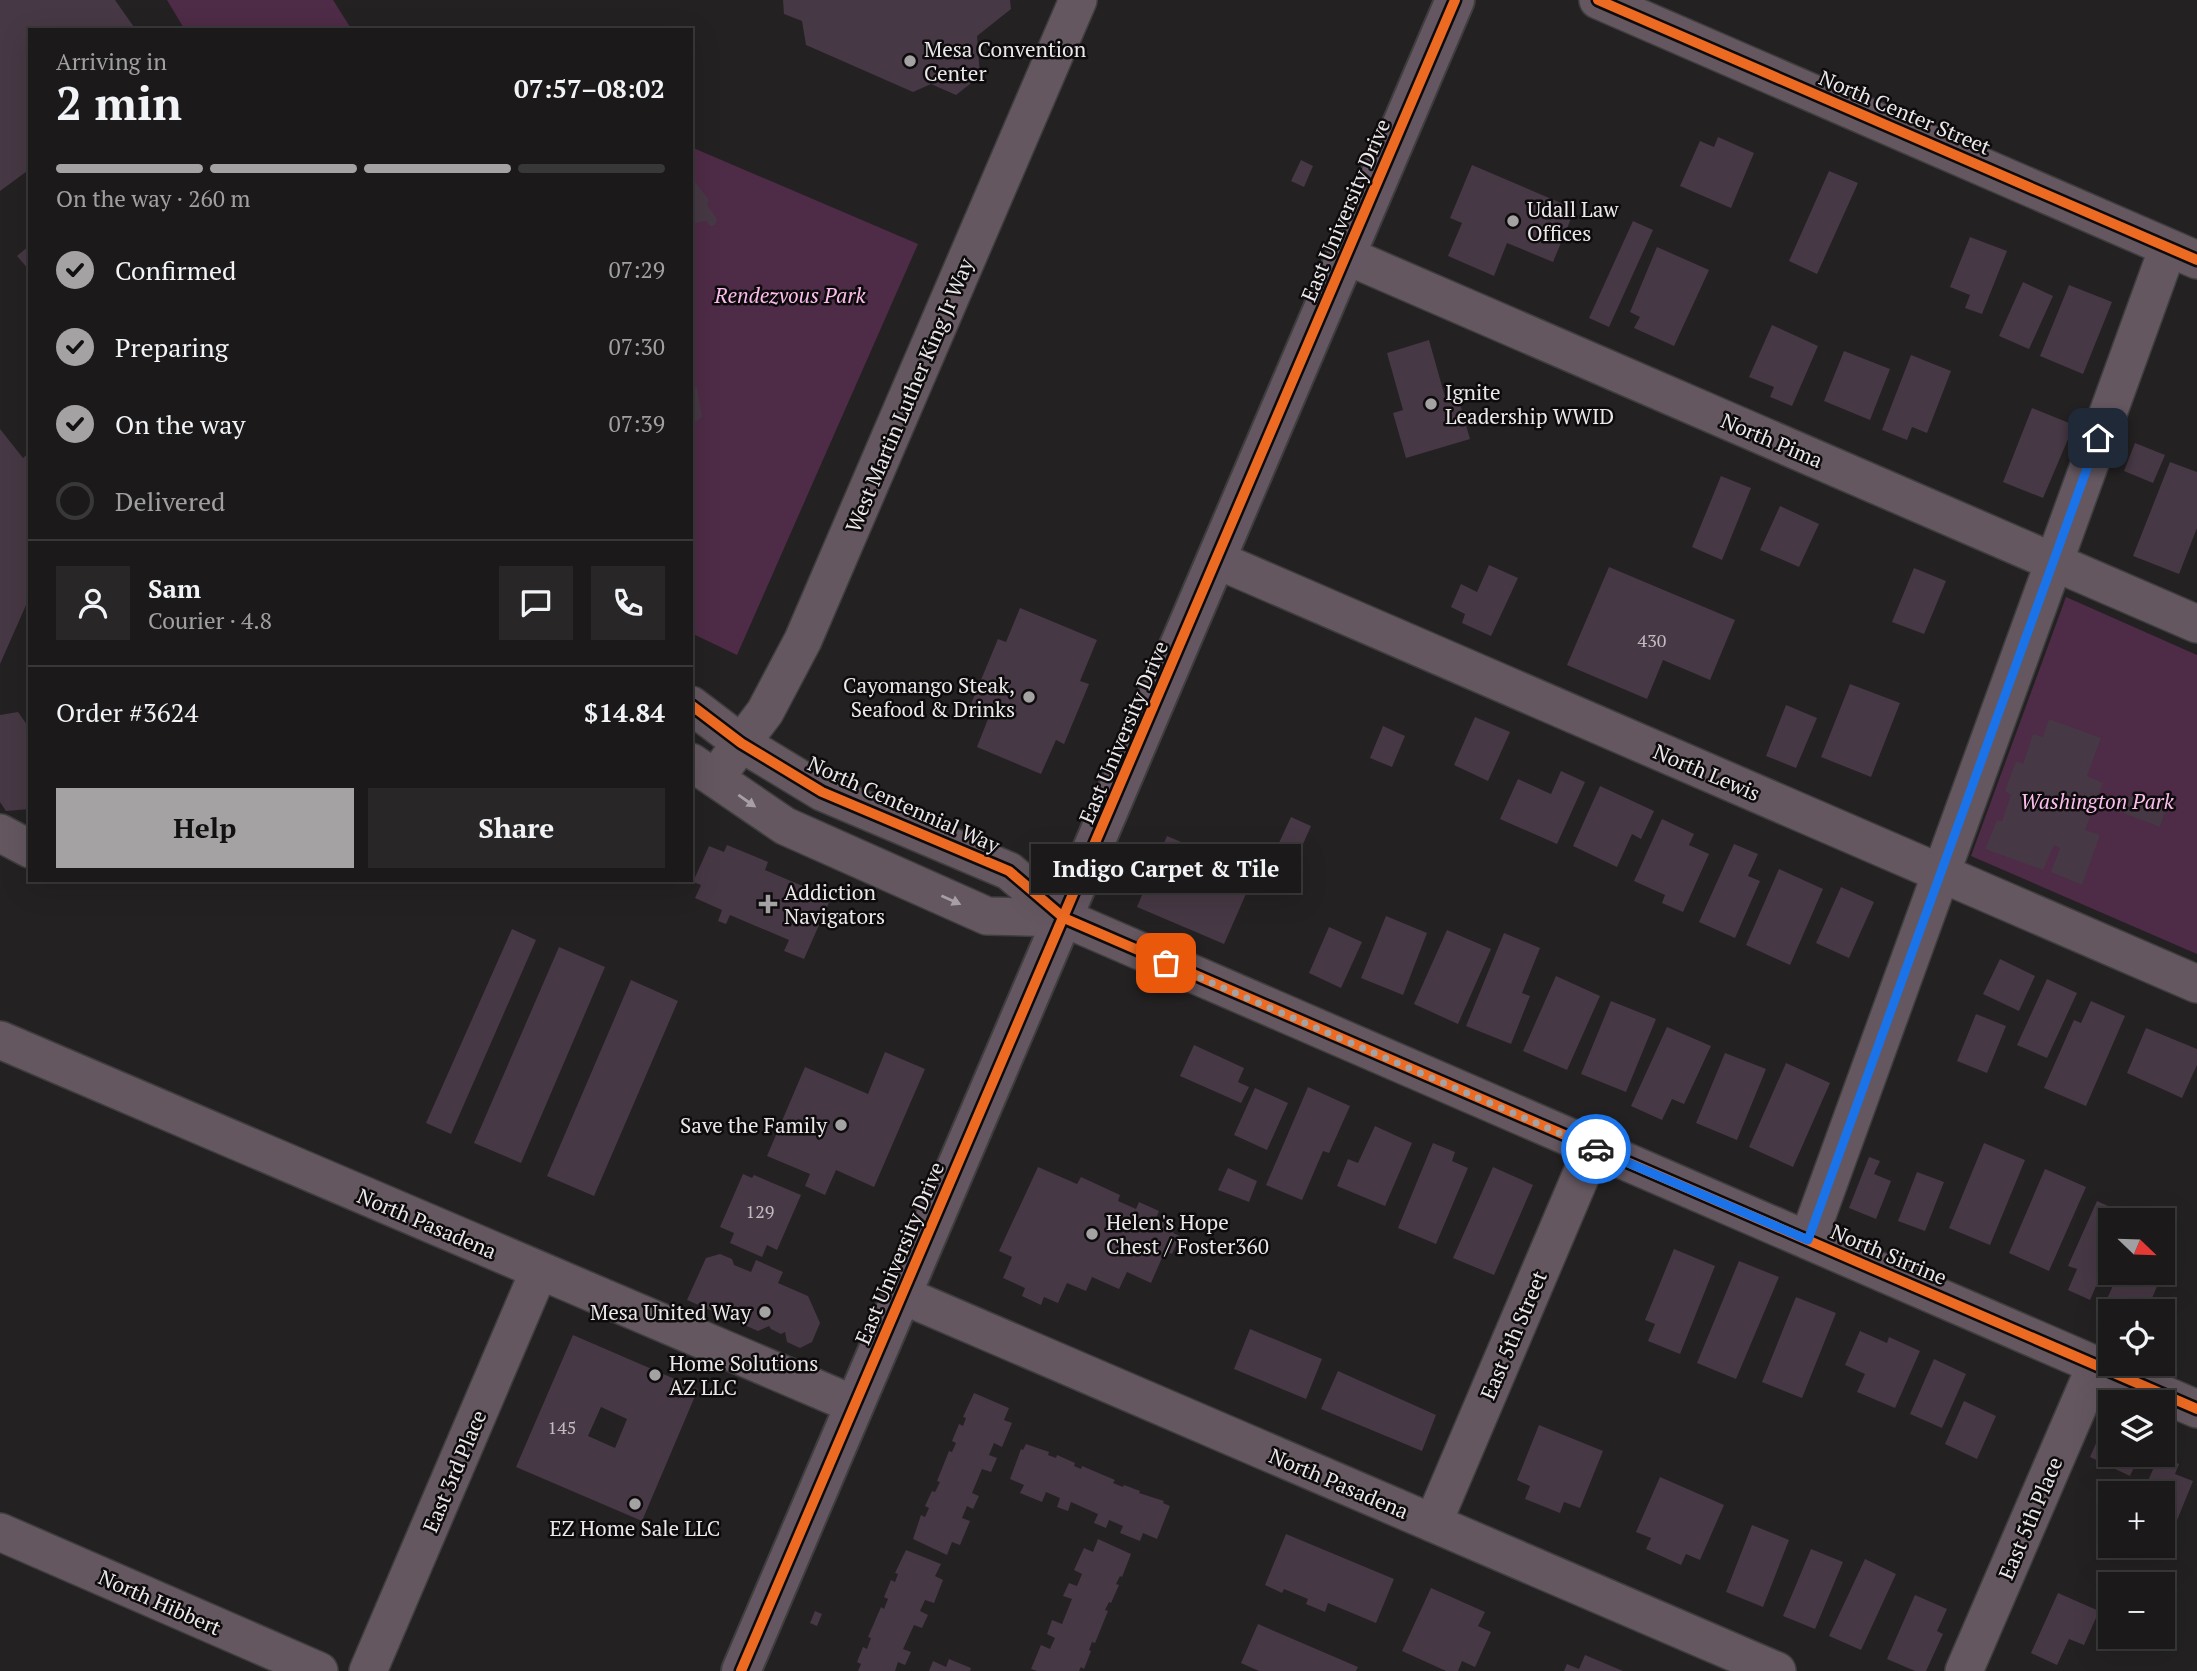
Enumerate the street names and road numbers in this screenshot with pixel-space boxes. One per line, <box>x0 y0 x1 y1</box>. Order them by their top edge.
street label: North Center Street <box>1815 63 1995 161</box>
street label: East University Drive <box>1294 115 1396 305</box>
street label: West Martin Luther King Jr Way <box>838 253 980 536</box>
street label: North Pima <box>1717 406 1827 474</box>
street label: East University Drive <box>1072 637 1174 827</box>
street label: North Lewis <box>1649 737 1765 807</box>
street label: North Centennial Way <box>804 749 1005 859</box>
street label: East University Drive <box>848 1158 950 1348</box>
street label: North Pasadena <box>353 1181 501 1265</box>
street label: North Sirrine <box>1827 1217 1951 1291</box>
street label: East 5th Street <box>1473 1266 1553 1404</box>
street label: East 3rd Place <box>416 1406 492 1536</box>
street label: North Pasadena <box>1265 1441 1413 1525</box>
street label: East 5th Place <box>1992 1452 2068 1584</box>
street label: North Hibbert <box>94 1563 226 1642</box>

